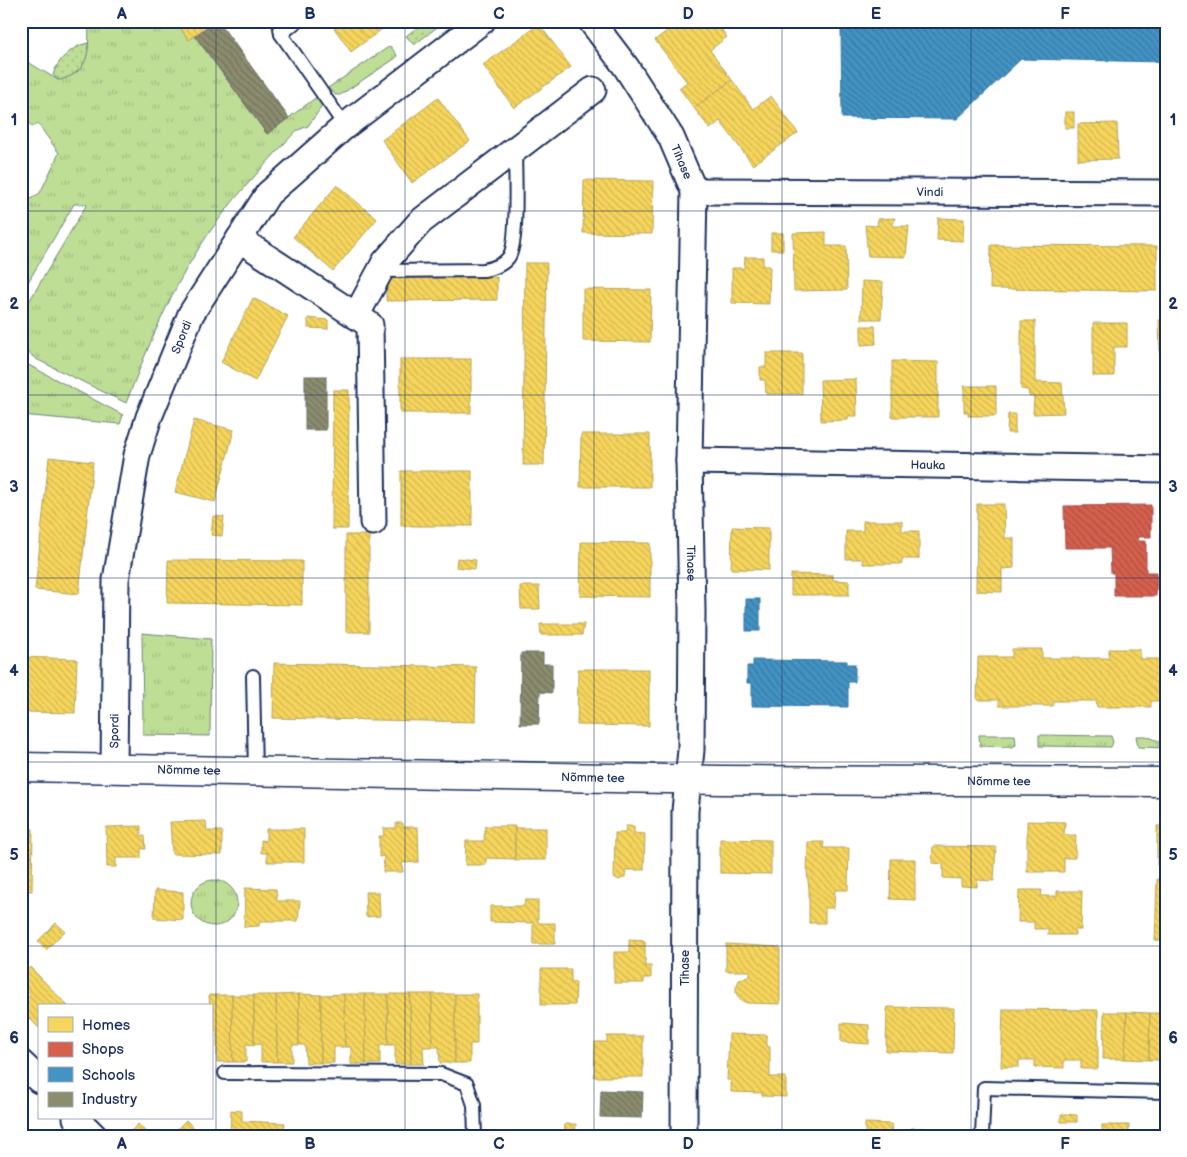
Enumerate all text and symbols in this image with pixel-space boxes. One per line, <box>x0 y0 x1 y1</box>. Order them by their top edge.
text: A <box>116 5 127 24</box>
text: B <box>304 5 316 24</box>
text: C <box>493 5 505 24</box>
text: D <box>682 5 694 24</box>
text: E <box>871 5 881 24</box>
text: F <box>1060 5 1070 24</box>
text: 1 <box>11 111 17 130</box>
text: 1 <box>1170 111 1176 130</box>
street label: Tihase <box>668 142 696 181</box>
street label: Vindi <box>917 184 944 200</box>
text: 2 <box>9 295 19 314</box>
text: 2 <box>1168 295 1178 314</box>
street label: Spordi <box>168 318 195 356</box>
street label: Hauka <box>910 457 946 473</box>
text: 3 <box>9 478 19 497</box>
text: 3 <box>1168 478 1178 497</box>
street label: Tihase <box>683 545 699 581</box>
text: 4 <box>9 662 19 681</box>
text: 4 <box>1168 662 1178 681</box>
street label: Spordi <box>107 713 122 749</box>
street label: Nõmme tee <box>157 762 221 778</box>
street label: Nõmme tee <box>561 770 625 786</box>
street label: Nõmme tee <box>967 774 1031 789</box>
text: 5 <box>9 846 19 865</box>
text: 5 <box>1168 846 1178 865</box>
street label: Tihase <box>678 950 693 986</box>
legend <box>38 1004 212 1120</box>
text: Homes <box>82 1016 131 1035</box>
text: 6 <box>9 1029 19 1048</box>
text: 6 <box>1168 1029 1178 1048</box>
text: Shops <box>82 1040 125 1059</box>
text: Schools <box>82 1066 136 1085</box>
text: Industry <box>82 1090 137 1109</box>
text: A <box>116 1135 127 1154</box>
text: B <box>304 1135 316 1154</box>
text: C <box>493 1135 505 1154</box>
text: D <box>682 1135 694 1154</box>
text: E <box>871 1135 881 1154</box>
text: F <box>1060 1135 1070 1154</box>

